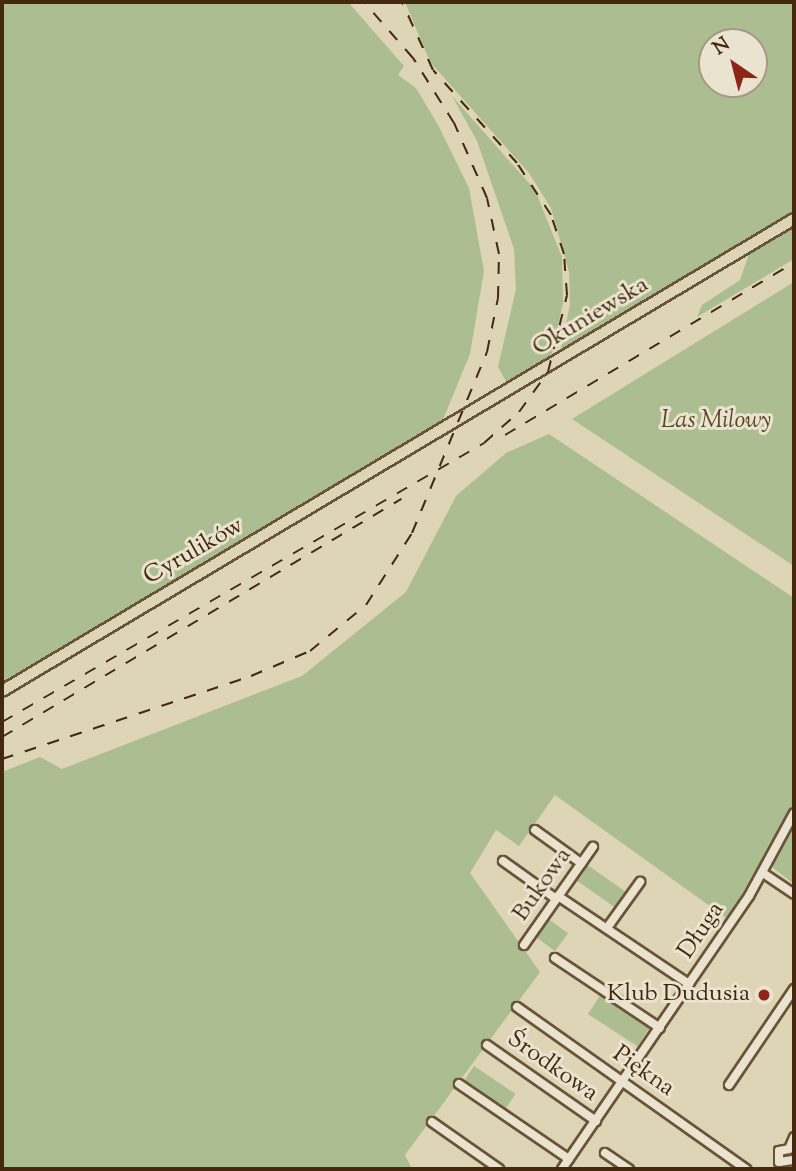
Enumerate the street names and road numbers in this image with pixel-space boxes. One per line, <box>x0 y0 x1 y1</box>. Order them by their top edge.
street label: Okuniewska <box>528 271 654 363</box>
street label: Cyrulików <box>139 512 249 592</box>
street label: Bukowa <box>507 843 579 927</box>
street label: Długa <box>673 897 731 965</box>
street label: Środkowa <box>501 1025 603 1109</box>
street label: Piękna <box>606 1040 680 1104</box>

